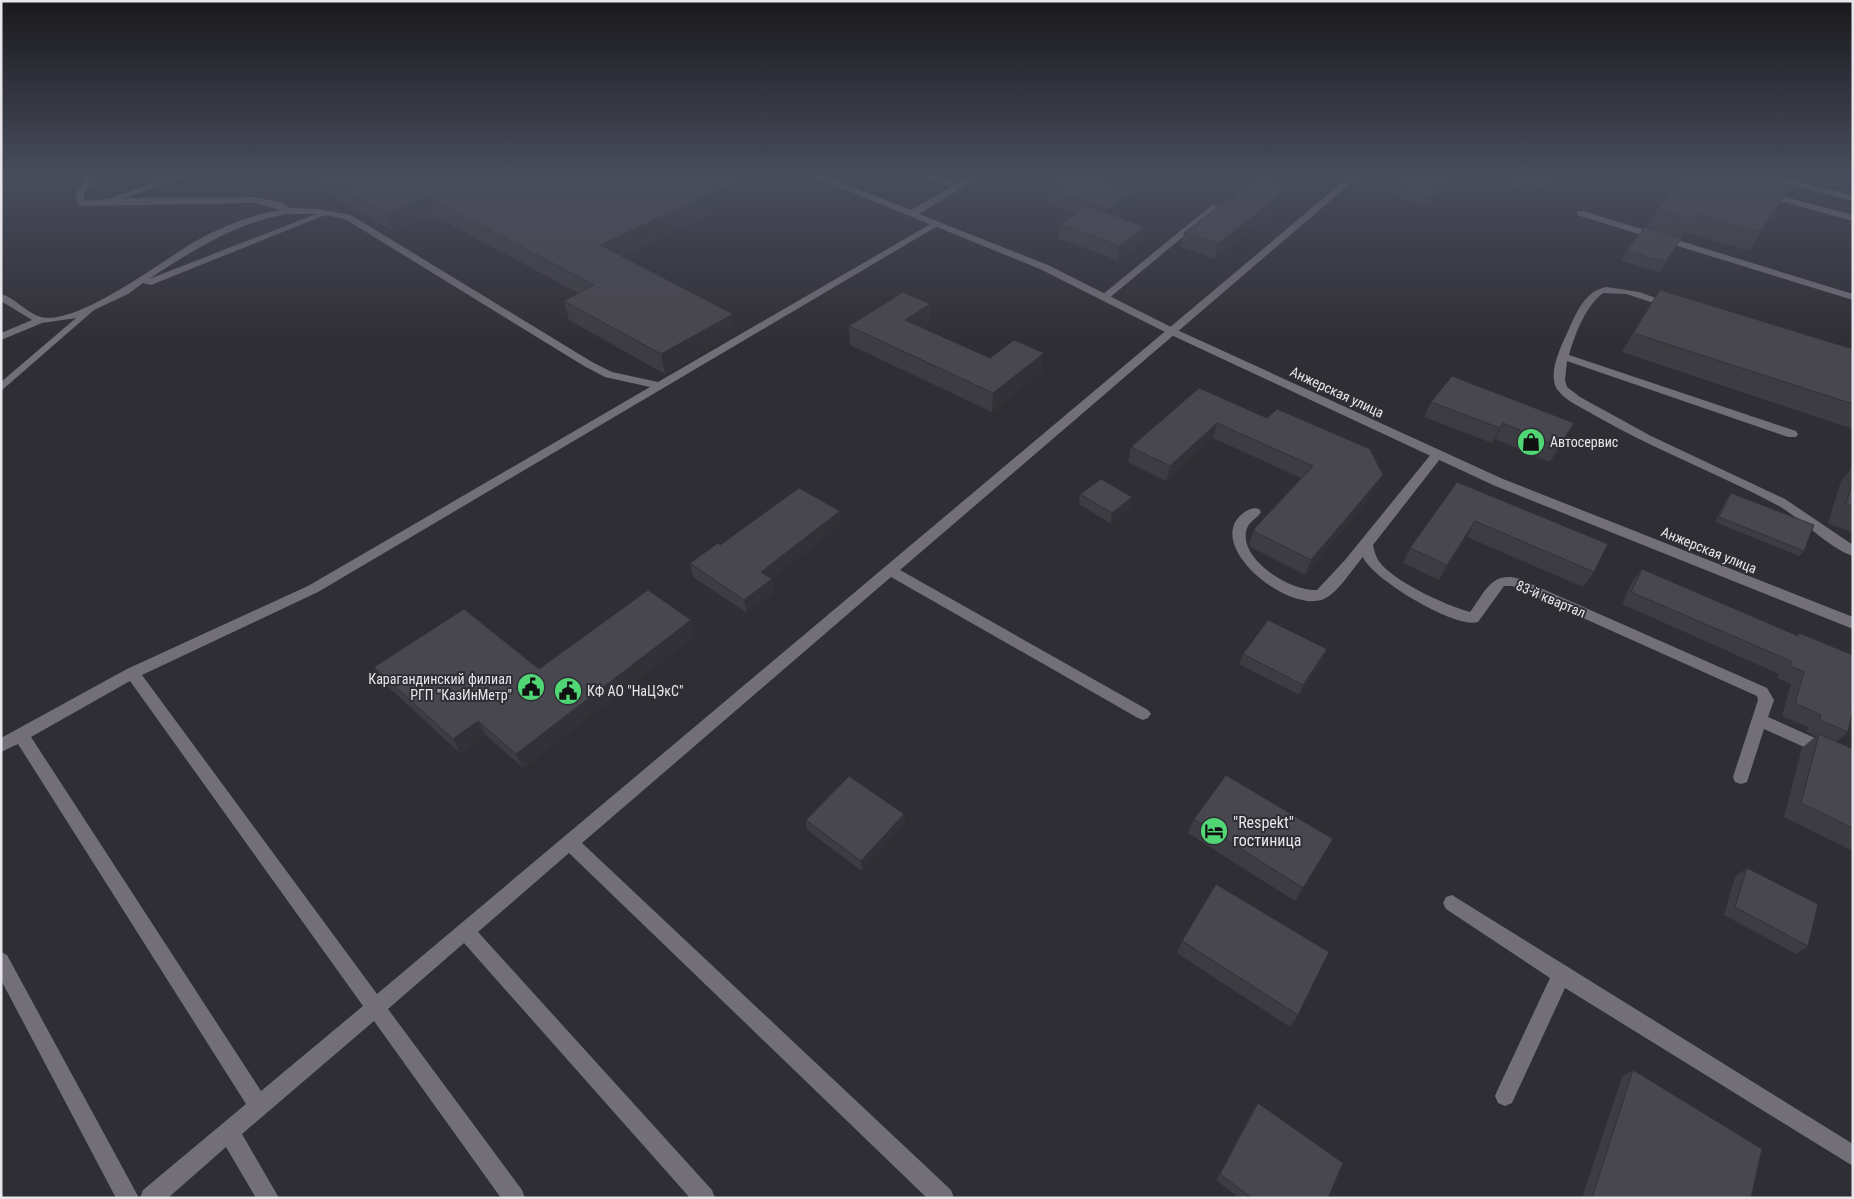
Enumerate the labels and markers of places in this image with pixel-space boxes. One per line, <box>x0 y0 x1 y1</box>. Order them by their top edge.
shop icon: Автосервис <box>1516 427 1546 457</box>
place label: Автосервис <box>1550 434 1618 450</box>
place label: Карагандинский филиал РГП "КазИнМетр" <box>368 671 512 703</box>
public building icon: Карагандинский филиал РГП "КазИнМетр" <box>516 672 546 702</box>
public building icon: КФ АО "НаЦЭкС" <box>553 676 583 706</box>
place label: КФ АО "НаЦЭкС" <box>587 683 683 699</box>
place label: "Respekt" гостиница <box>1233 813 1302 850</box>
hotel icon: "Respekt" гостиница <box>1199 816 1229 846</box>

